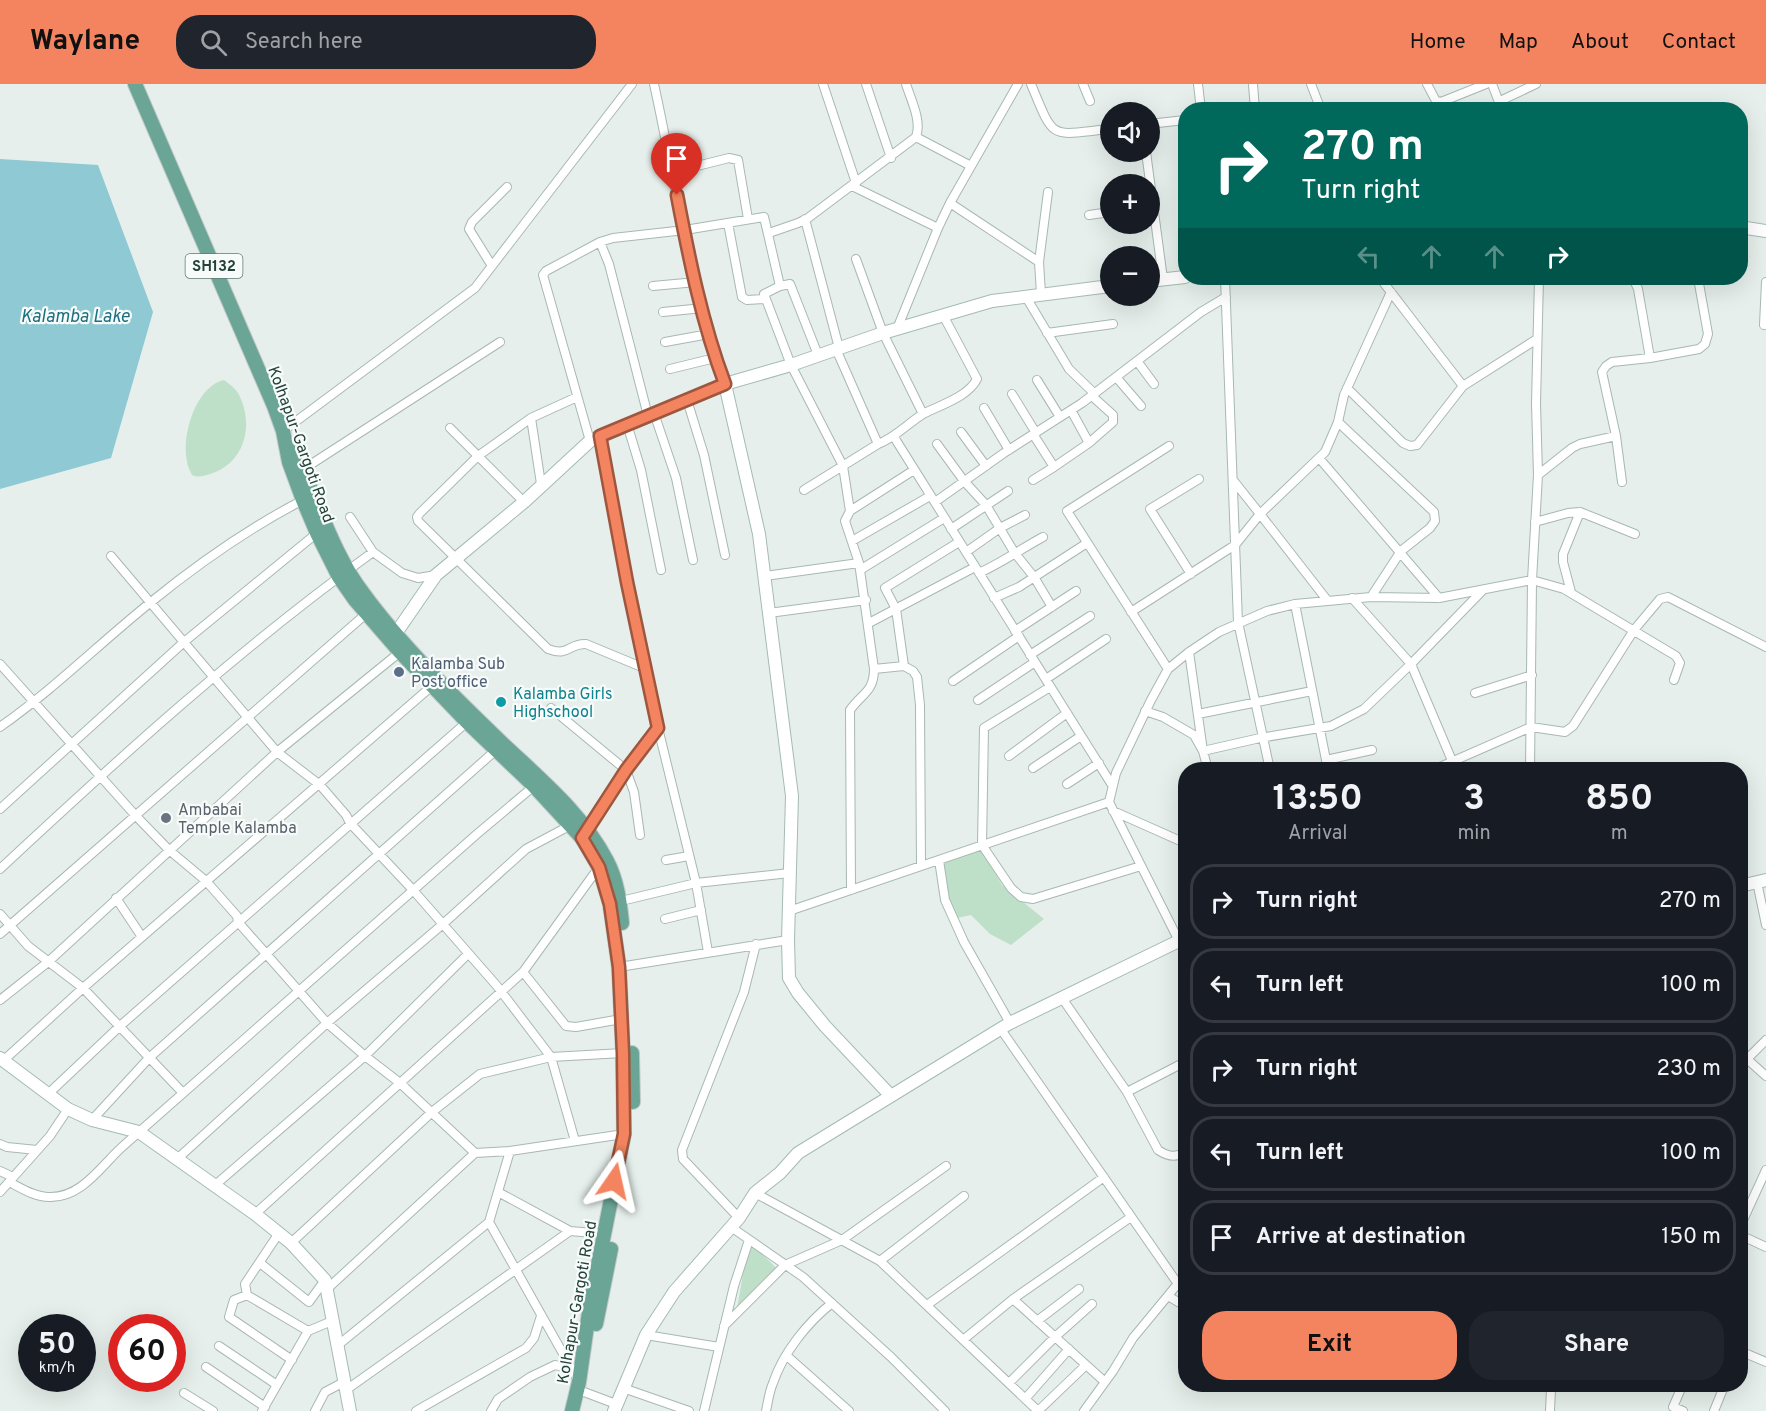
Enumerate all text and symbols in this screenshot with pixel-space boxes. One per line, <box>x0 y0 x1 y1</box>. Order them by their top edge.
search box <box>176 15 596 69</box>
text: Waylane <box>30 24 140 60</box>
icon: search <box>197 26 230 59</box>
text: Search here <box>245 29 363 56</box>
text: Home <box>1410 29 1466 56</box>
text: Map <box>1499 29 1538 56</box>
text: About <box>1571 29 1629 56</box>
text: Contact <box>1662 29 1736 56</box>
map controls <box>1100 102 1160 306</box>
button: sound <box>1100 102 1160 162</box>
text: 270 m <box>1301 122 1424 175</box>
icon: right <box>1202 126 1280 204</box>
pin <box>651 133 702 195</box>
icon: arrive <box>660 142 693 175</box>
button: + <box>1100 174 1160 234</box>
text: Turn right <box>1301 174 1420 208</box>
icon: left <box>1352 240 1385 273</box>
icon: ahead <box>1415 240 1448 273</box>
icon: ahead <box>1478 240 1511 273</box>
icon: right <box>1541 240 1574 273</box>
button: − <box>1100 246 1160 306</box>
road number: SH132 <box>186 254 242 278</box>
water label: Kalamba Lake <box>21 306 130 329</box>
street label: Kolhapur-Gargoti Road <box>262 364 338 526</box>
place label: Kalamba Sub Post office <box>411 655 505 693</box>
marker: Kalamba Sub Post office <box>392 665 406 679</box>
place label: Kalamba Girls Highschool <box>513 685 612 723</box>
marker: Kalamba Girls Highschool <box>494 695 508 709</box>
text: 13:50 <box>1273 777 1363 823</box>
text: 3 <box>1463 777 1485 823</box>
text: 850 <box>1585 777 1653 823</box>
place label: Ambabai Temple Kalamba <box>178 801 297 839</box>
marker: Ambabai Temple Kalamba <box>159 811 173 825</box>
text: Arrival <box>1288 821 1348 847</box>
text: min <box>1457 821 1491 847</box>
text: m <box>1611 821 1628 847</box>
icon: right <box>1205 885 1238 918</box>
text: Turn right <box>1256 888 1358 915</box>
text: 270 m <box>1659 888 1721 915</box>
icon: left <box>1205 969 1238 1002</box>
text: Turn left <box>1256 972 1344 999</box>
text: 100 m <box>1661 972 1721 999</box>
icon: right <box>1205 1053 1238 1086</box>
text: Turn right <box>1256 1056 1358 1083</box>
text: 230 m <box>1657 1056 1721 1083</box>
icon: left <box>1205 1137 1238 1170</box>
text: Turn left <box>1256 1140 1344 1167</box>
text: 100 m <box>1661 1140 1721 1167</box>
position arrow <box>582 1149 646 1213</box>
street label: Kolhapur-Gargoti Road <box>554 1219 602 1385</box>
icon: arrive <box>1205 1221 1238 1254</box>
text: Arrive at destination <box>1256 1224 1466 1251</box>
text: 150 m <box>1661 1224 1721 1251</box>
button: Exit <box>1202 1311 1457 1380</box>
button: Share <box>1469 1311 1724 1380</box>
speed limit sign: 60 <box>108 1314 186 1392</box>
text: 50 <box>38 1327 76 1364</box>
text: km/h <box>39 1359 75 1378</box>

